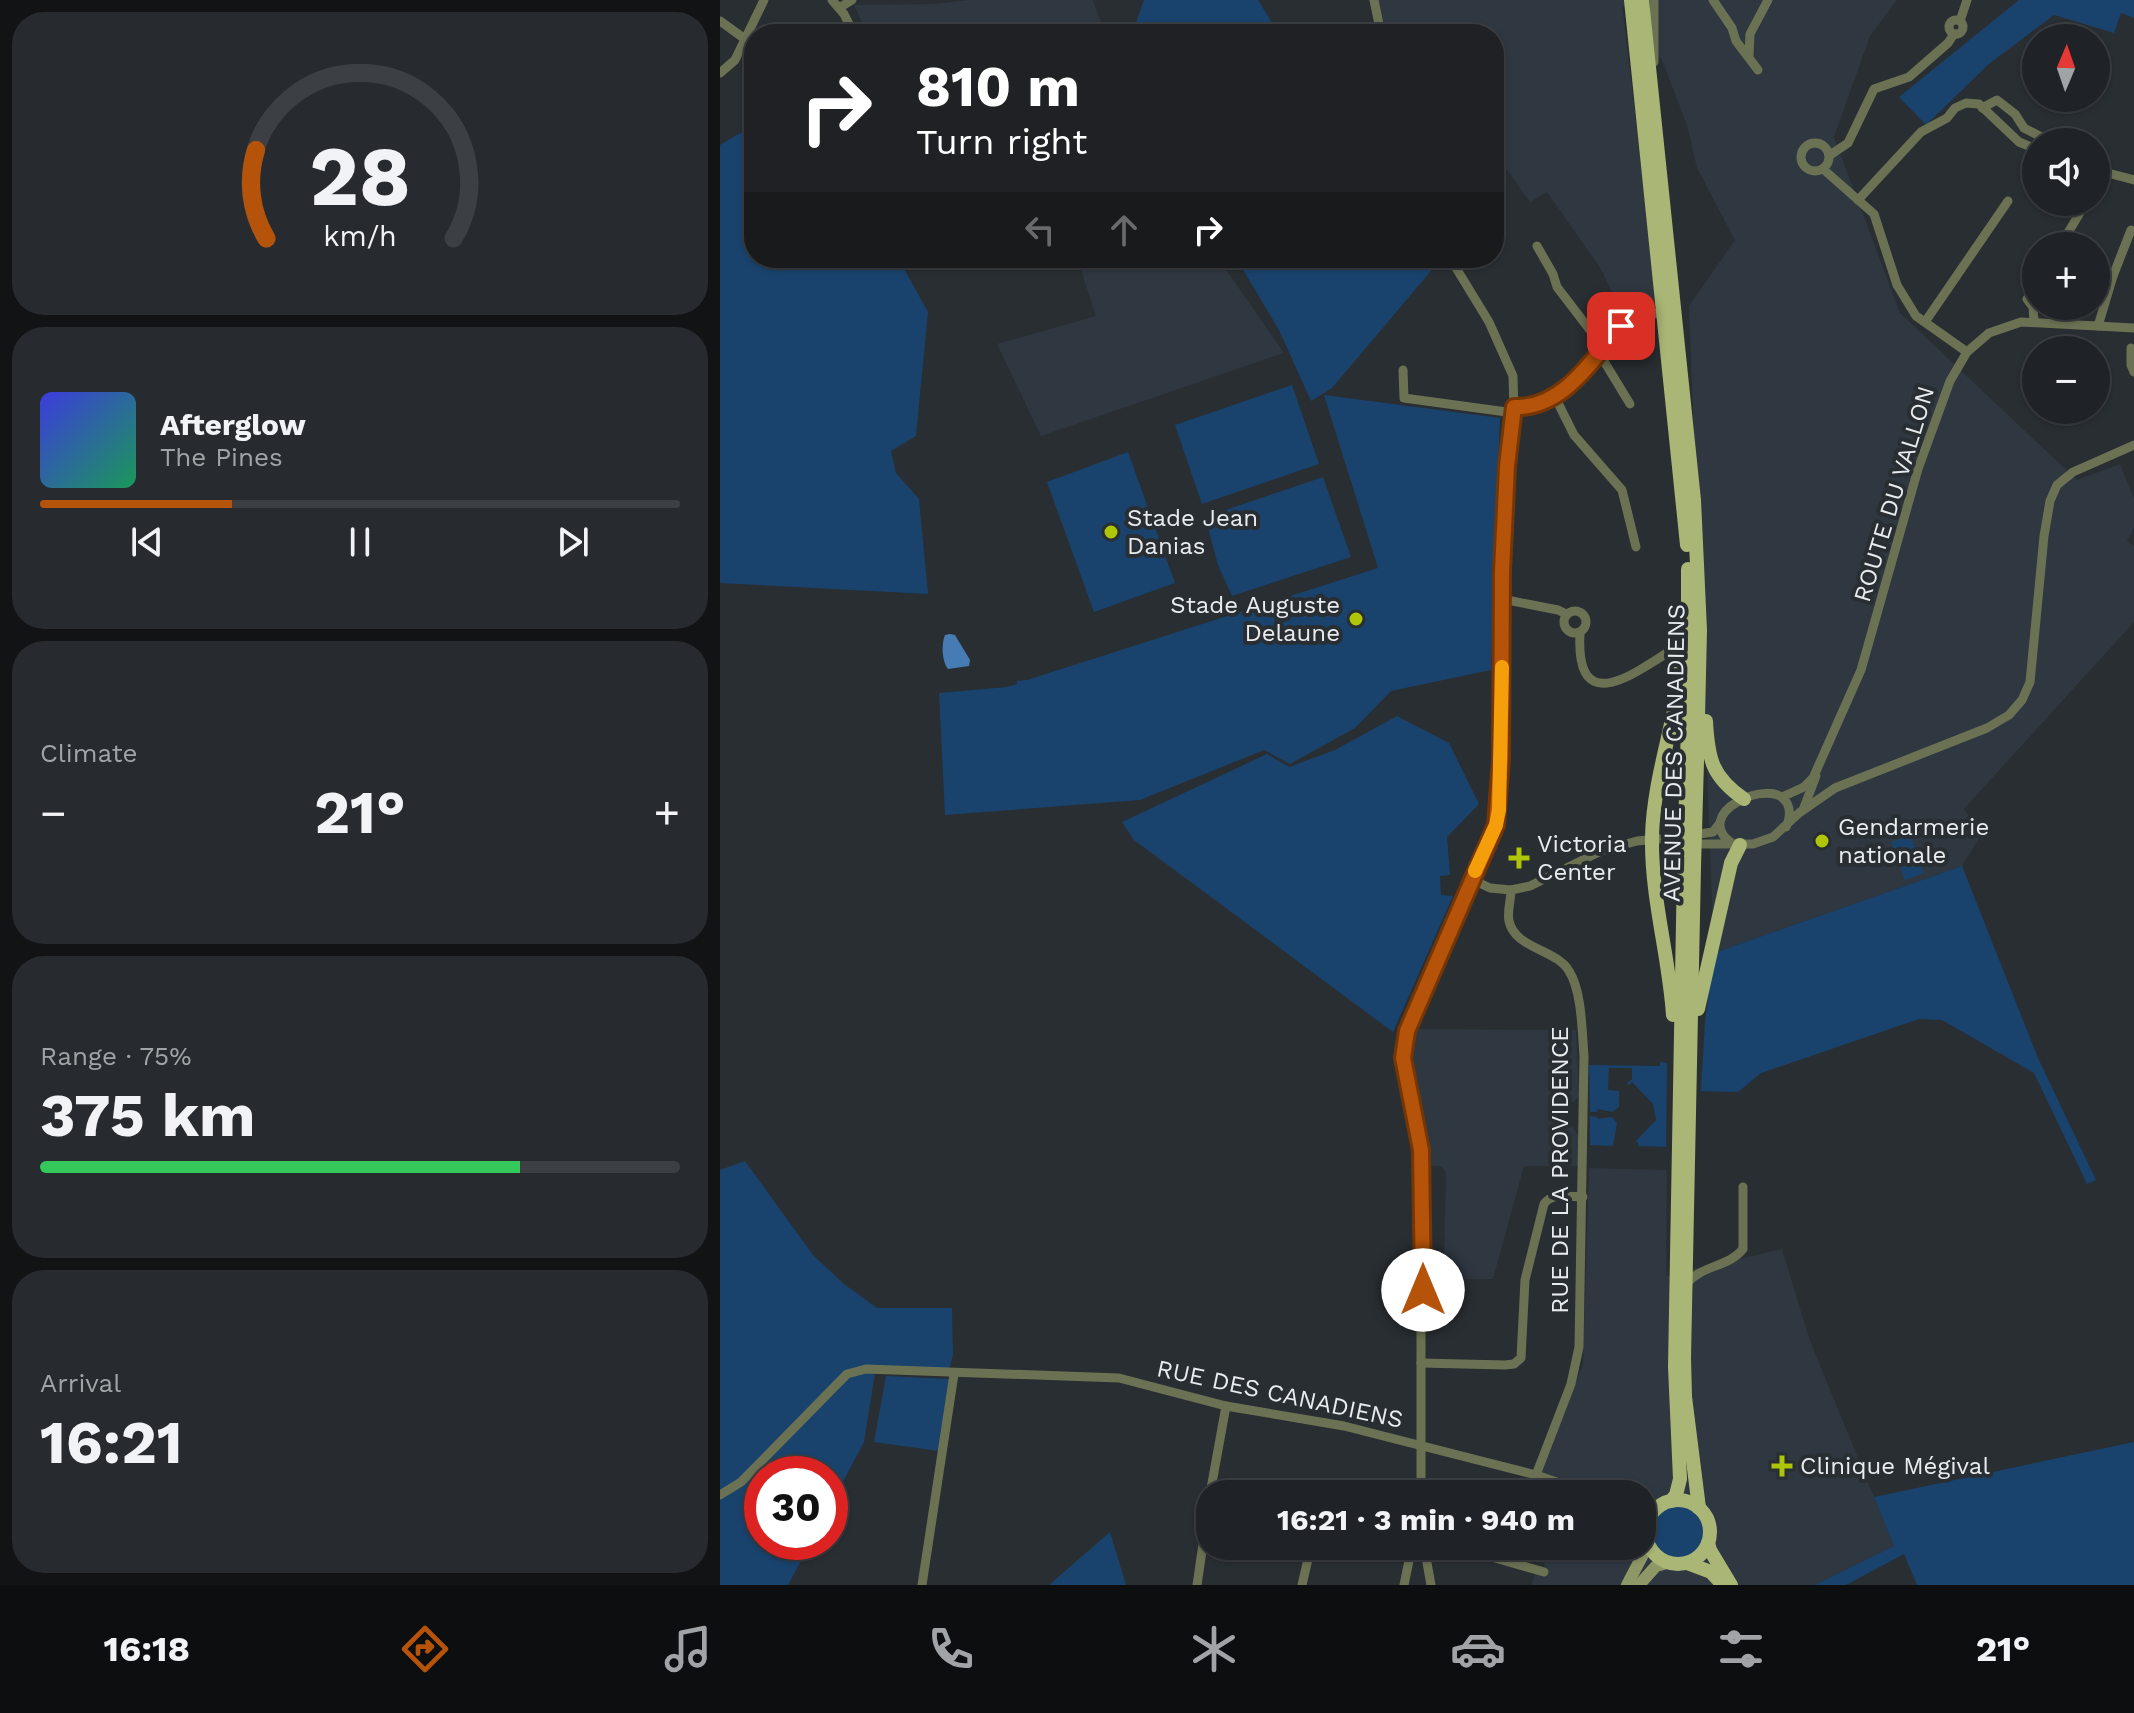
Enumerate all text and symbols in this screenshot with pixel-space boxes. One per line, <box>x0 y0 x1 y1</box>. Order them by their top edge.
north arrow <box>2022 24 2110 112</box>
map controls <box>2022 24 2110 424</box>
text: 810 m <box>916 54 1080 120</box>
icon: right <box>784 56 888 160</box>
text: Turn right <box>916 121 1087 163</box>
text: 28 <box>309 128 411 225</box>
button: sound <box>2022 128 2110 216</box>
icon: left <box>1018 208 1062 252</box>
icon: ahead <box>1102 208 1146 252</box>
icon: right <box>1186 208 1230 252</box>
text: km/h <box>323 219 397 253</box>
button: + <box>2022 232 2110 320</box>
pin <box>1587 292 1655 360</box>
icon: arrive <box>1599 304 1643 348</box>
button: − <box>2022 336 2110 424</box>
street label: ROUTE DU VALLON <box>1848 383 1940 605</box>
text: Afterglow <box>160 407 306 442</box>
text: The Pines <box>160 442 283 472</box>
place label: Stade Jean Danias <box>1127 504 1258 560</box>
icon: previous <box>125 520 169 564</box>
icon: pause <box>338 520 382 564</box>
icon: next <box>551 520 595 564</box>
marker: Stade Jean Danias <box>1102 523 1120 541</box>
place label: Stade Auguste Delaune <box>1170 591 1340 647</box>
street label: AVENUE DES CANADIENS <box>1657 604 1691 902</box>
marker: Stade Auguste Delaune <box>1347 610 1365 628</box>
text: Climate <box>40 738 138 768</box>
text: 21° <box>314 777 406 848</box>
text: − <box>40 787 67 839</box>
text: + <box>653 787 680 839</box>
place label: Gendarmerie nationale <box>1838 813 1989 869</box>
place label: Victoria Center <box>1537 830 1627 886</box>
marker: Gendarmerie nationale <box>1813 832 1831 850</box>
marker: Victoria Center <box>1508 847 1530 869</box>
street label: RUE DE LA PROVIDENCE <box>1546 1026 1574 1314</box>
text: Range · 75% <box>40 1041 191 1071</box>
text: 375 km <box>40 1080 256 1151</box>
position arrow <box>1381 1248 1465 1332</box>
street label: RUE DES CANADIENS <box>1154 1354 1406 1434</box>
text: Arrival <box>40 1368 121 1398</box>
text: 16:21 <box>40 1407 183 1478</box>
place label: Clinique Mégival <box>1800 1452 1990 1480</box>
marker: Clinique Mégival <box>1771 1455 1793 1477</box>
speed limit sign: 30 <box>744 1456 848 1560</box>
text: 16:21 · 3 min · 940 m <box>1277 1502 1575 1537</box>
icon: directions <box>397 1621 453 1677</box>
icon: music <box>660 1621 716 1677</box>
icon: phone <box>923 1621 979 1677</box>
icon: climate <box>1186 1621 1242 1677</box>
icon: car <box>1450 1621 1506 1677</box>
icon: filters <box>1713 1621 1769 1677</box>
text: 16:18 <box>104 1628 190 1670</box>
text: 21° <box>1976 1628 2030 1670</box>

